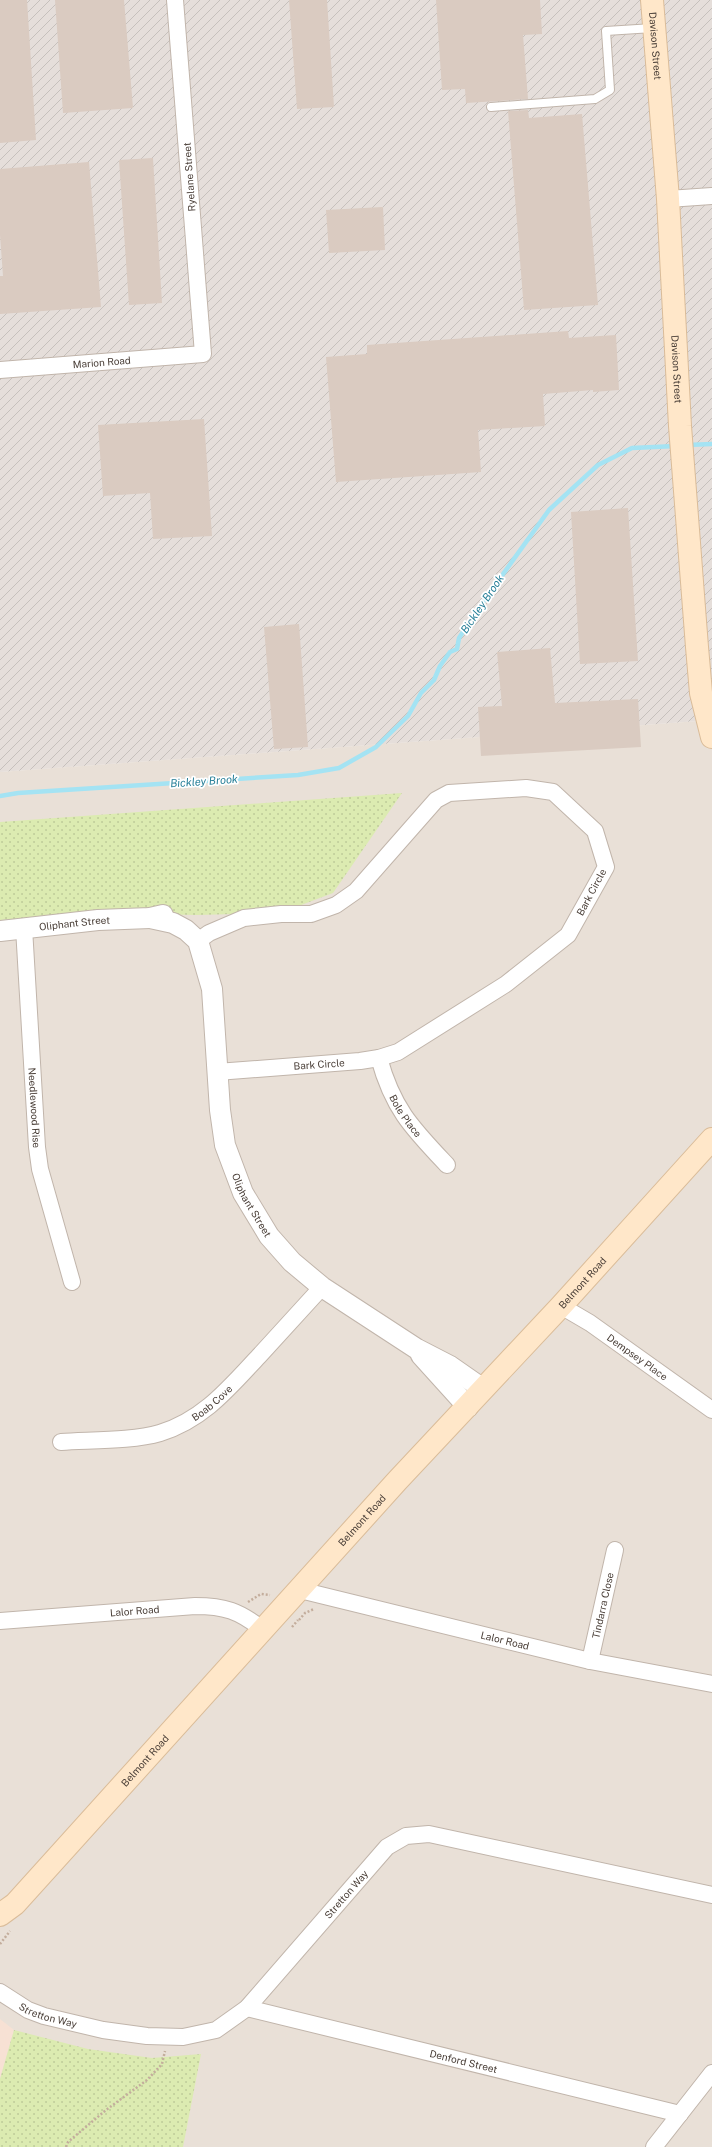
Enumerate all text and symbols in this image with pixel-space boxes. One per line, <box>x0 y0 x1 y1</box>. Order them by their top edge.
street label: Davison Street <box>647 11 664 80</box>
street label: Ryelane Street <box>181 142 197 212</box>
street label: Davison Street <box>669 335 685 404</box>
street label: Marion Road <box>72 354 131 370</box>
water label: Bickley Brook <box>458 573 506 635</box>
water label: Bickley Brook <box>170 773 238 789</box>
street label: Bark Circle <box>574 866 608 917</box>
street label: Oliphant Street <box>38 914 110 933</box>
street label: Bark Circle <box>293 1056 345 1072</box>
street label: Needlewood Rise <box>26 1067 43 1149</box>
street label: Bole Place <box>387 1092 425 1140</box>
street label: Oliphant Street <box>230 1171 274 1239</box>
street label: Belmont Road <box>556 1254 609 1311</box>
street label: Dempsey Place <box>605 1331 670 1383</box>
street label: Boab Cove <box>189 1382 235 1423</box>
street label: Belmont Road <box>335 1492 388 1548</box>
street label: Tindarra Close <box>589 1571 616 1640</box>
street label: Lalor Road <box>109 1603 160 1619</box>
street label: Lalor Road <box>479 1628 531 1652</box>
street label: Belmont Road <box>118 1732 171 1789</box>
street label: Stretton Way <box>322 1867 371 1921</box>
street label: Stretton Way <box>17 2000 79 2030</box>
street label: Denford Street <box>429 2047 499 2075</box>

